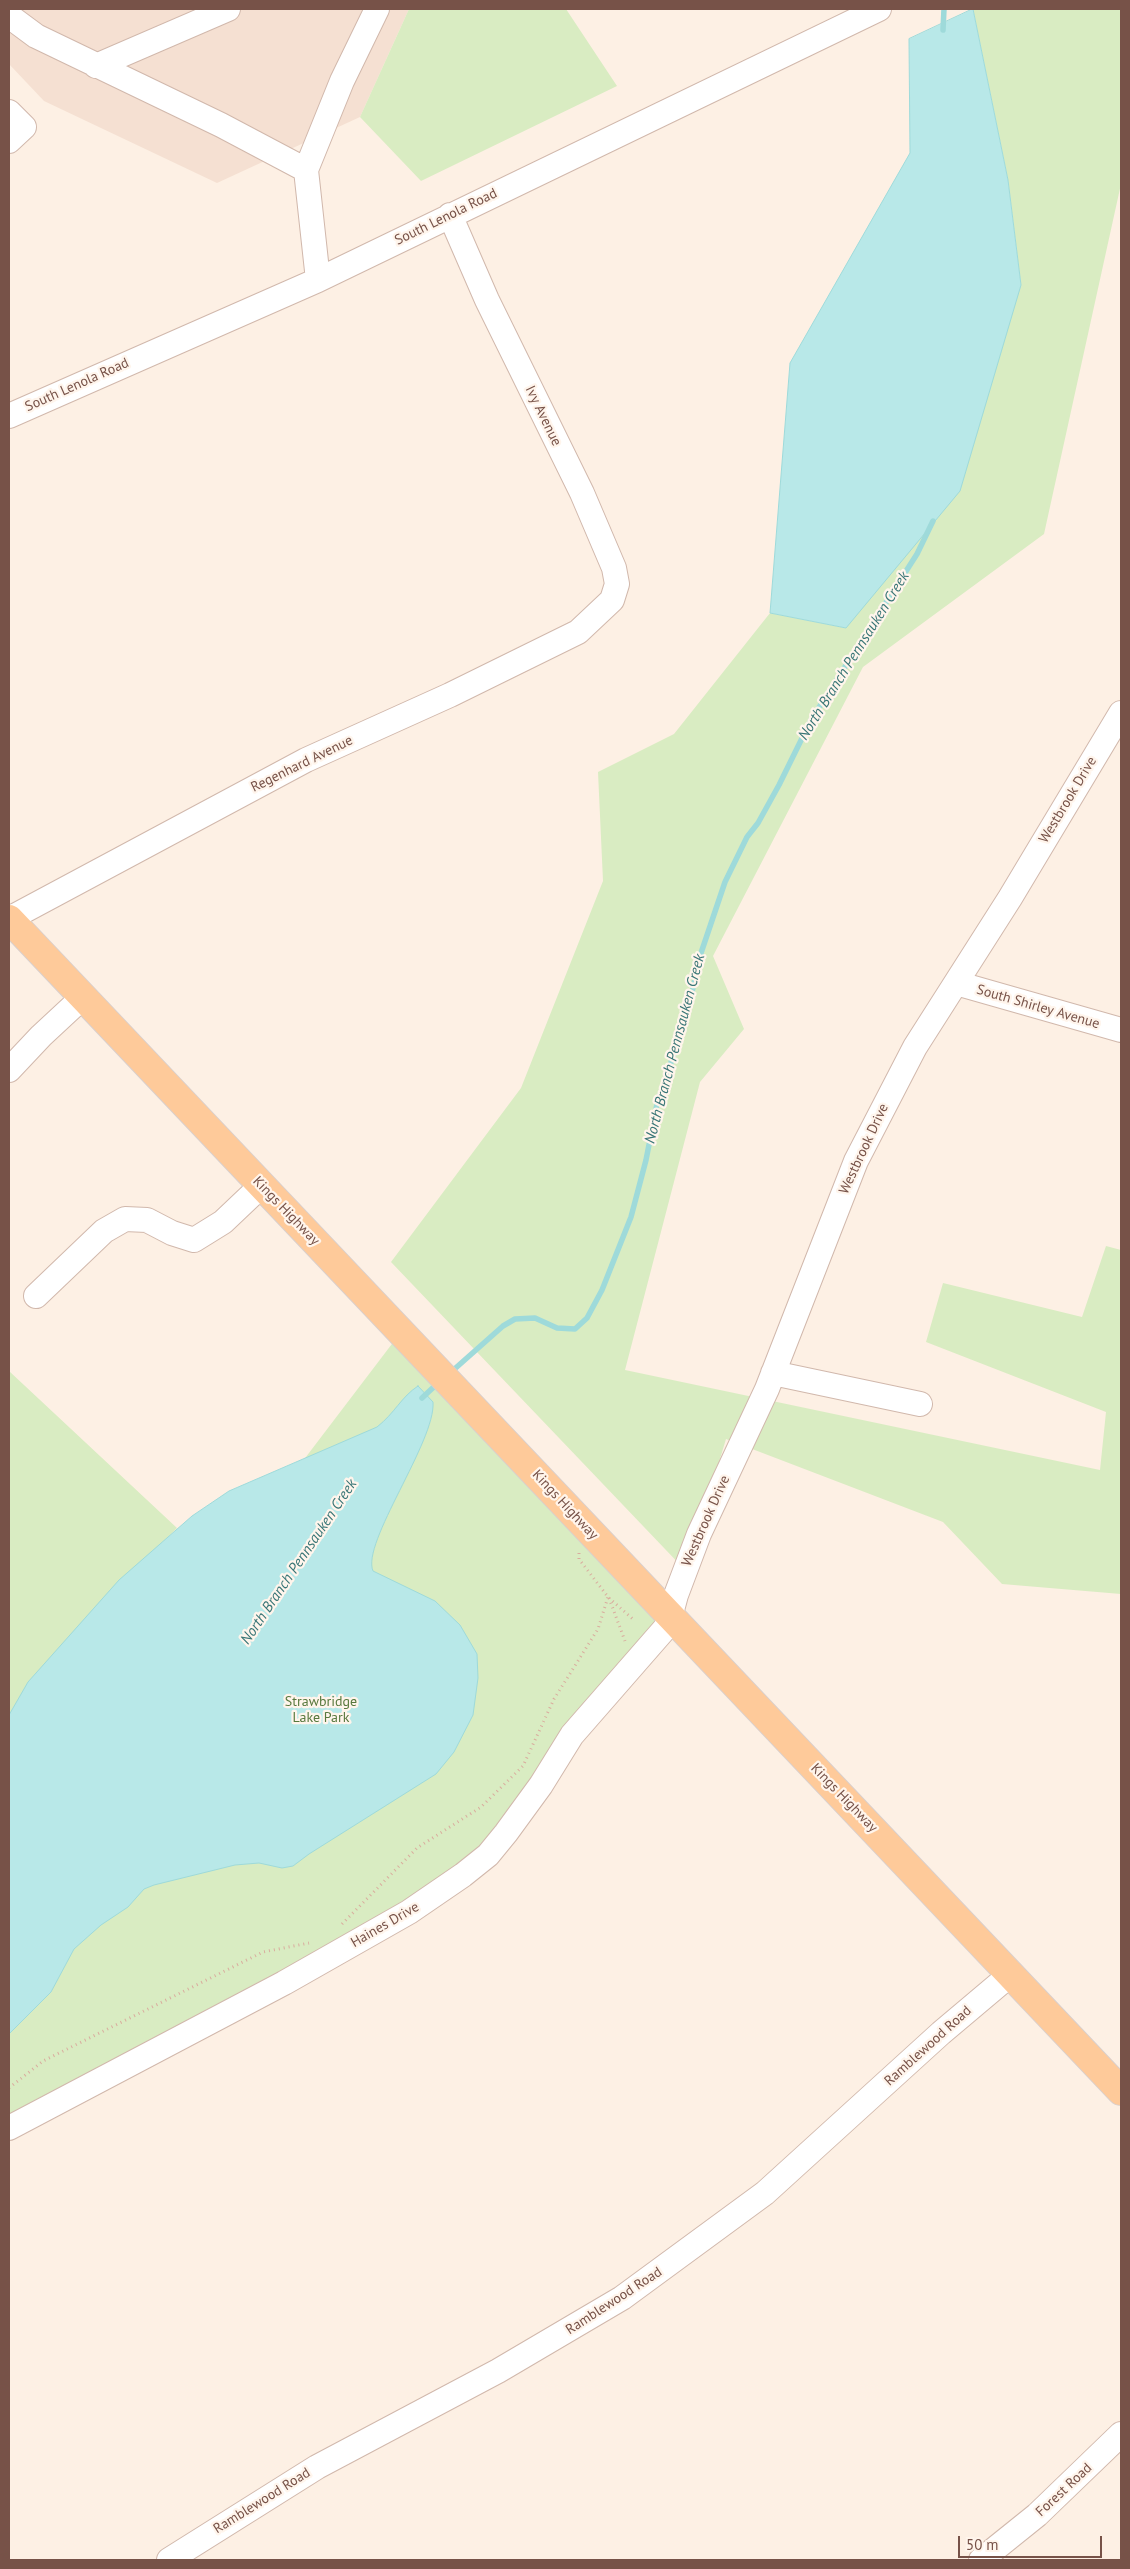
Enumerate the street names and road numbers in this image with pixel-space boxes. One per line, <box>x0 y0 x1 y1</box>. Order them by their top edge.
street label: South Lenola Road <box>392 185 500 249</box>
street label: South Lenola Road <box>23 355 131 415</box>
street label: Ivy Avenue <box>521 383 565 449</box>
street label: Regenhard Avenue <box>248 732 356 796</box>
street label: Westbrook Drive <box>1036 754 1100 846</box>
street label: South Shirley Avenue <box>975 981 1101 1033</box>
street label: Westbrook Drive <box>836 1101 892 1197</box>
street label: Kings Highway <box>249 1173 323 1249</box>
street label: Kings Highway <box>528 1467 602 1543</box>
street label: Westbrook Drive <box>678 1473 734 1569</box>
street label: Kings Highway <box>807 1760 881 1836</box>
street label: Haines Drive <box>348 1899 422 1951</box>
street label: Ramblewood Road <box>881 2003 975 2089</box>
street label: Ramblewood Road <box>563 2264 665 2338</box>
street label: Forest Road <box>1032 2460 1096 2520</box>
street label: Ramblewood Road <box>210 2464 314 2538</box>

